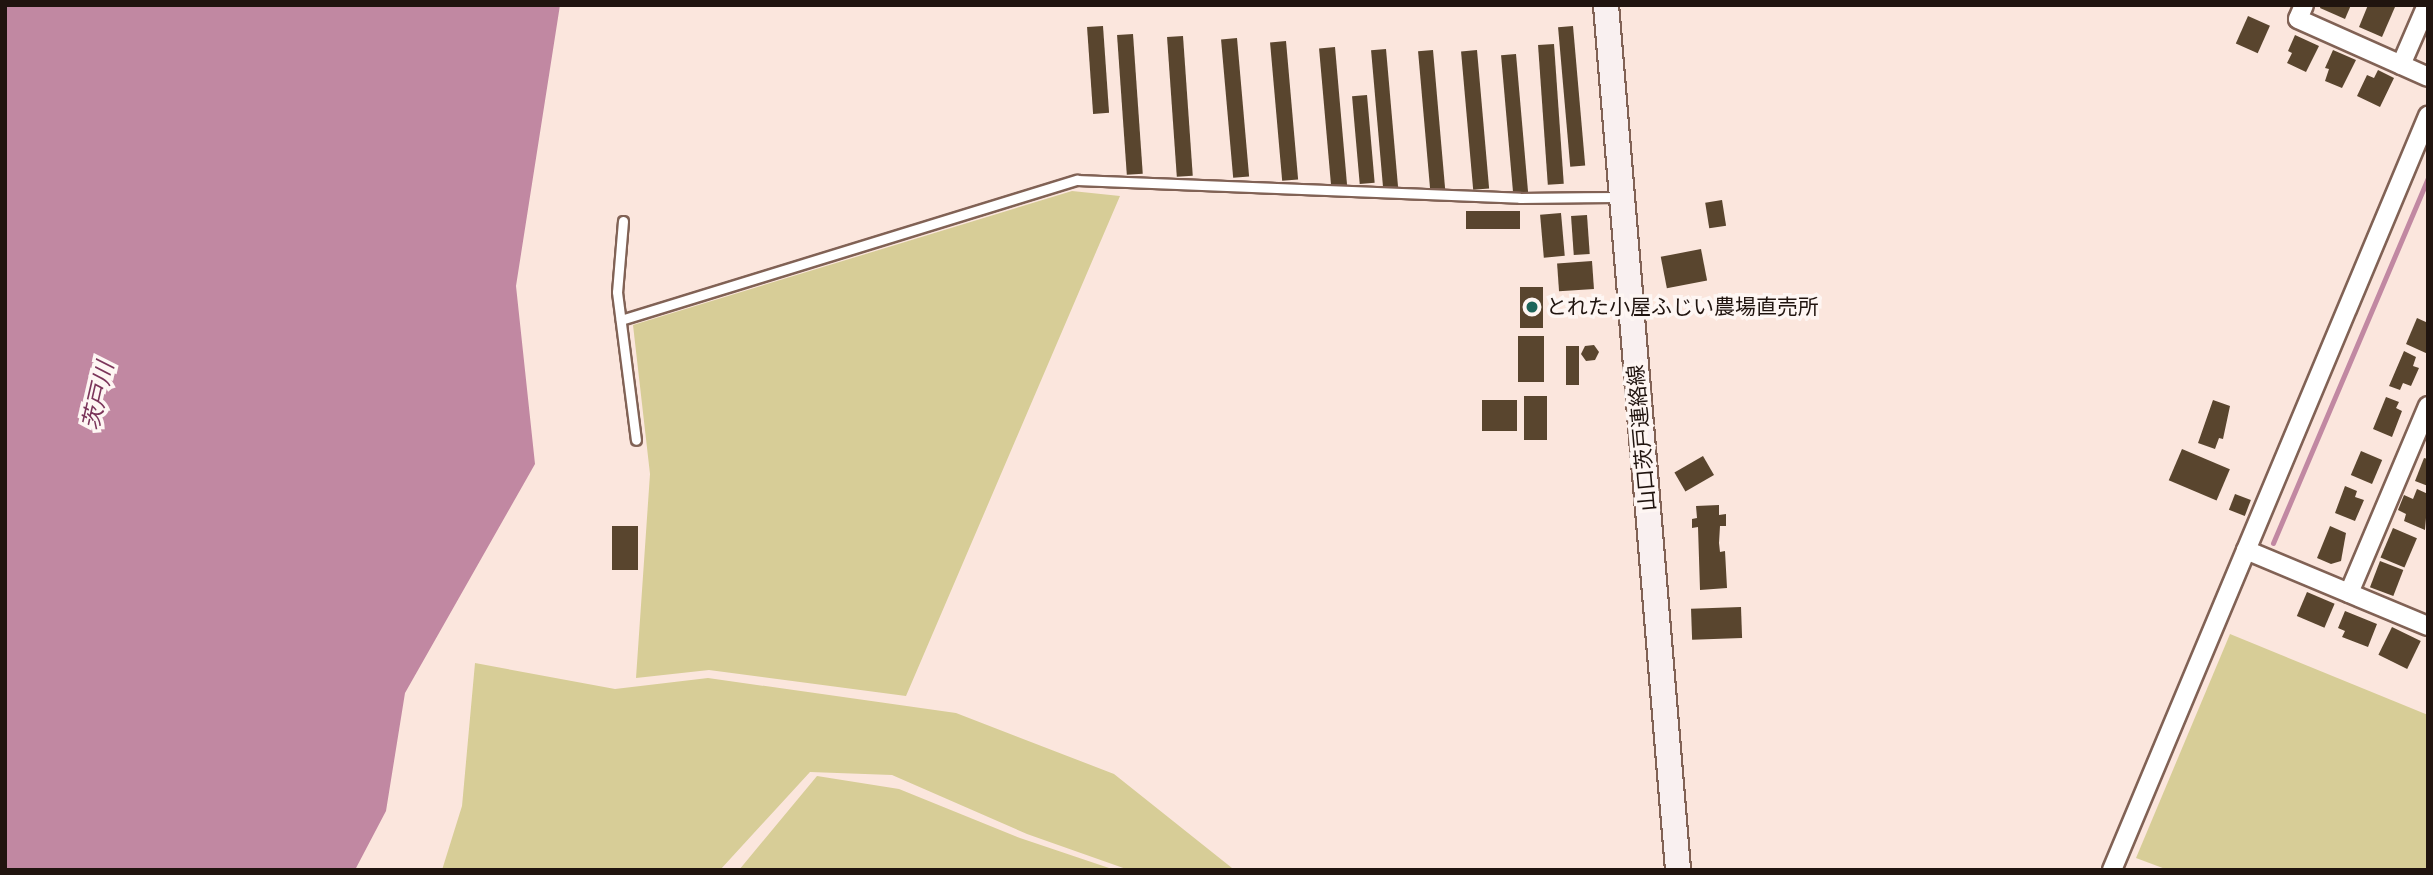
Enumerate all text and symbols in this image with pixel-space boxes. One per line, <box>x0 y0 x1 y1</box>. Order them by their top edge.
place label: とれた小屋ふじい農場直売所 <box>1546 294 1819 320</box>
marker: とれた小屋ふじい農場直売所 <box>1524 299 1540 315</box>
water label: 茨戸川 <box>77 359 119 433</box>
street label: 山口茨戸連絡線 <box>1623 364 1661 512</box>

